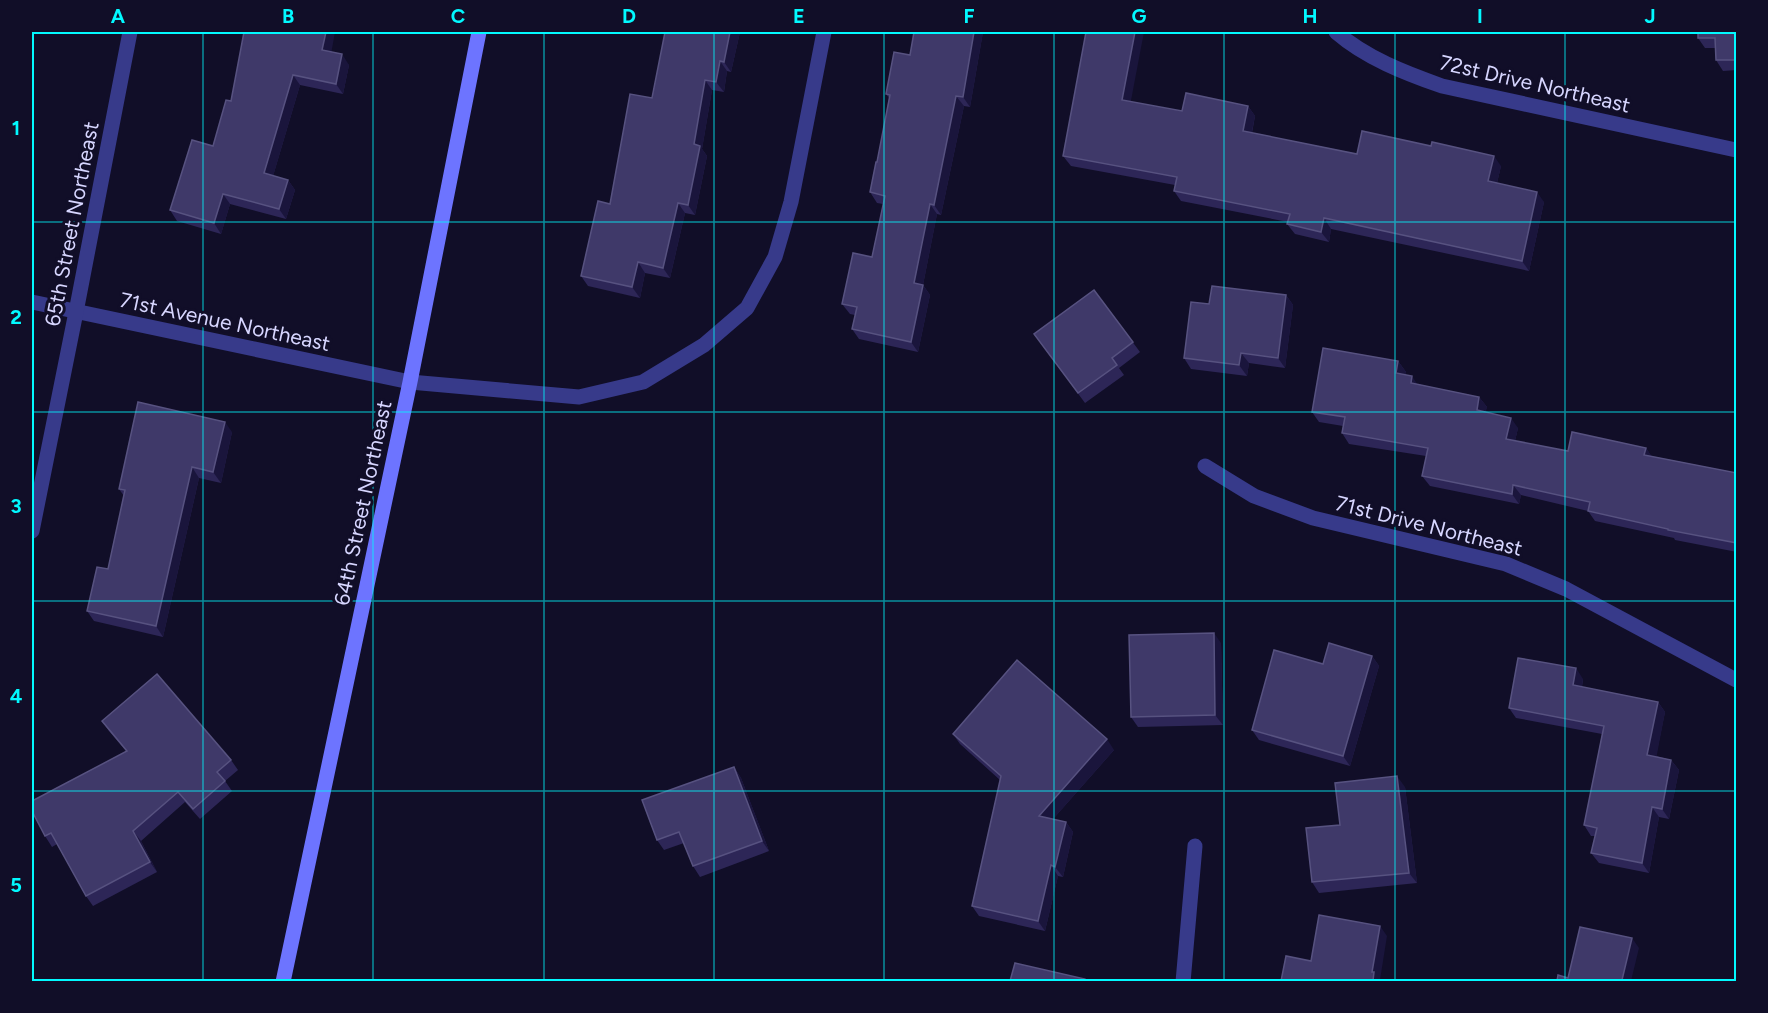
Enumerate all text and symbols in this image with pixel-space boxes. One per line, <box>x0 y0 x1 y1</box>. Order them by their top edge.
text: A <box>111 4 126 28</box>
text: B <box>282 4 294 28</box>
text: C <box>451 4 465 28</box>
text: D <box>622 4 636 28</box>
text: E <box>793 4 805 28</box>
text: F <box>963 4 975 28</box>
text: G <box>1132 4 1147 28</box>
text: H <box>1303 4 1318 28</box>
text: I <box>1477 4 1483 28</box>
text: J <box>1644 4 1656 28</box>
street label: 72st Drive Northeast <box>1437 49 1633 118</box>
text: 1 <box>12 116 20 140</box>
street label: 65th Street Northeast <box>39 119 104 328</box>
street label: 71st Avenue Northeast <box>118 287 332 356</box>
text: 2 <box>10 305 22 329</box>
street label: 64th Street Northeast <box>329 398 396 608</box>
street label: 71st Drive Northeast <box>1333 490 1525 561</box>
text: 3 <box>10 494 22 518</box>
text: 4 <box>10 684 23 708</box>
text: 5 <box>10 873 22 897</box>

